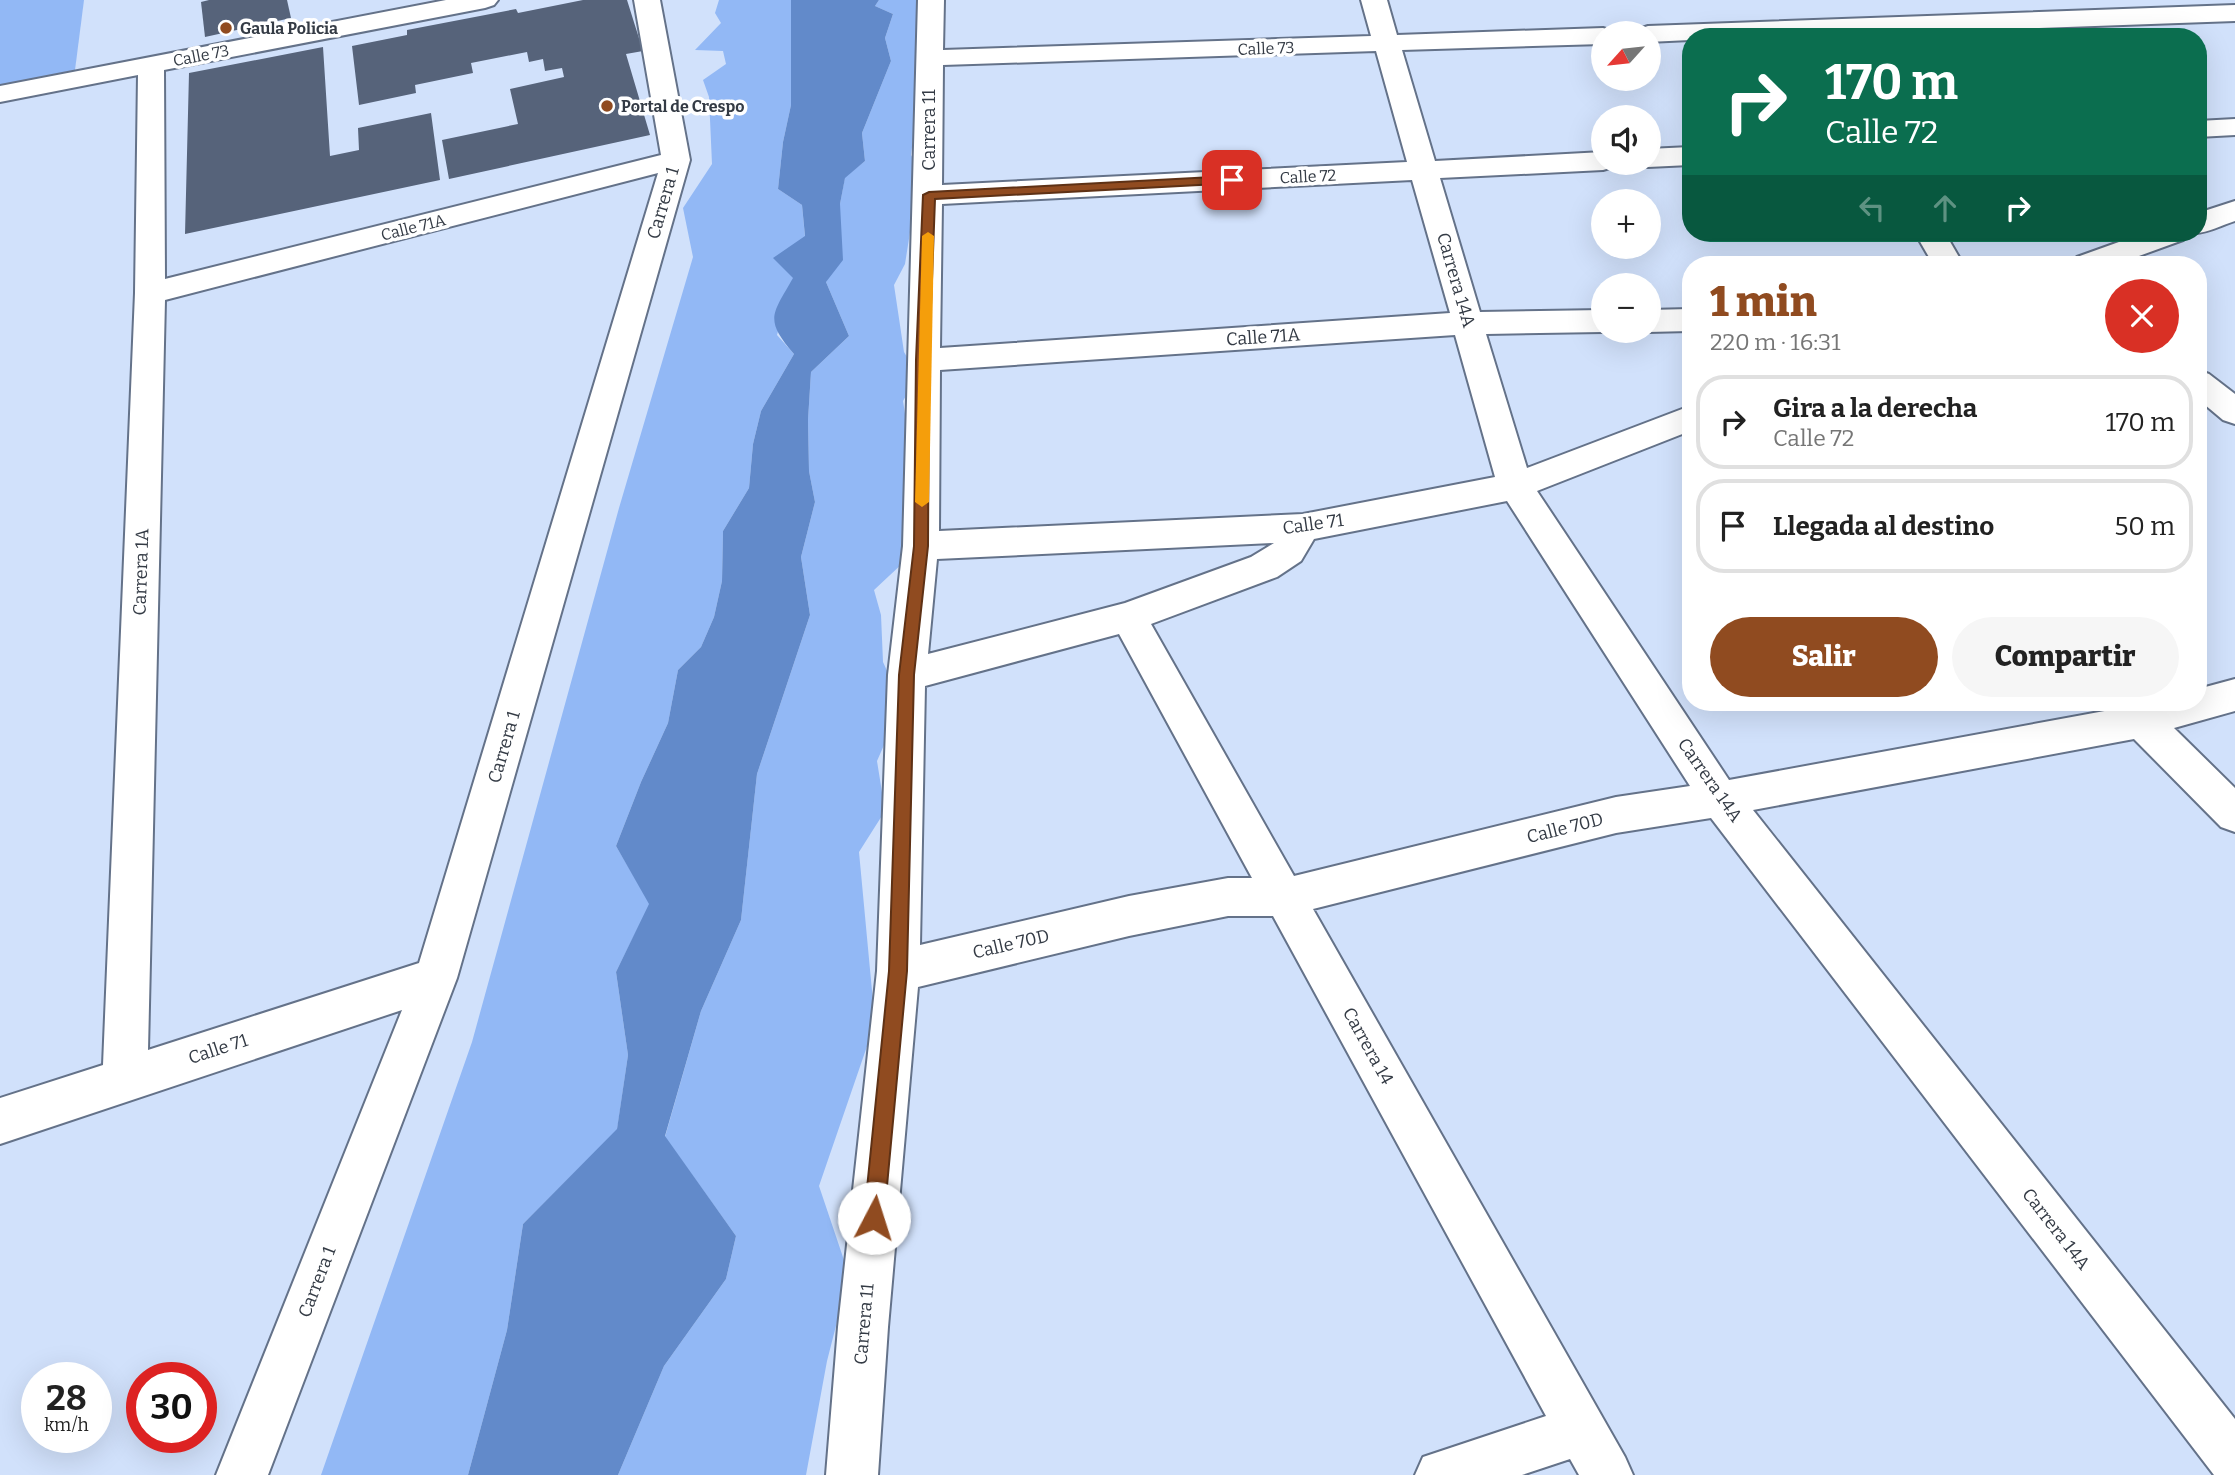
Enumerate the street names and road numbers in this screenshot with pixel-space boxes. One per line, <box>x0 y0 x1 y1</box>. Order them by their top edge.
street label: Calle 73 <box>1237 38 1295 59</box>
street label: Calle 73 <box>171 41 231 70</box>
street label: Carrera 11 <box>918 88 940 171</box>
street label: Carrera 1 <box>642 164 684 242</box>
street label: Calle 72 <box>1279 166 1337 187</box>
street label: Calle 71A <box>379 210 448 245</box>
street label: Carrera 14A <box>1432 230 1480 330</box>
street label: Calle 71A <box>1225 323 1301 351</box>
street label: Calle 71 <box>1281 509 1346 539</box>
street label: Carrera 1A <box>128 528 154 616</box>
street label: Carrera 1 <box>483 708 525 786</box>
street label: Carrera 14A <box>1673 734 1747 826</box>
street label: Calle 70D <box>1524 808 1606 848</box>
street label: Calle 70D <box>970 925 1052 963</box>
street label: Carrera 14 <box>1338 1004 1398 1089</box>
street label: Calle 71 <box>185 1029 251 1069</box>
street label: Carrera 14A <box>2017 1184 2095 1274</box>
street label: Carrera 1 <box>293 1243 341 1321</box>
street label: Carrera 11 <box>849 1282 879 1366</box>

